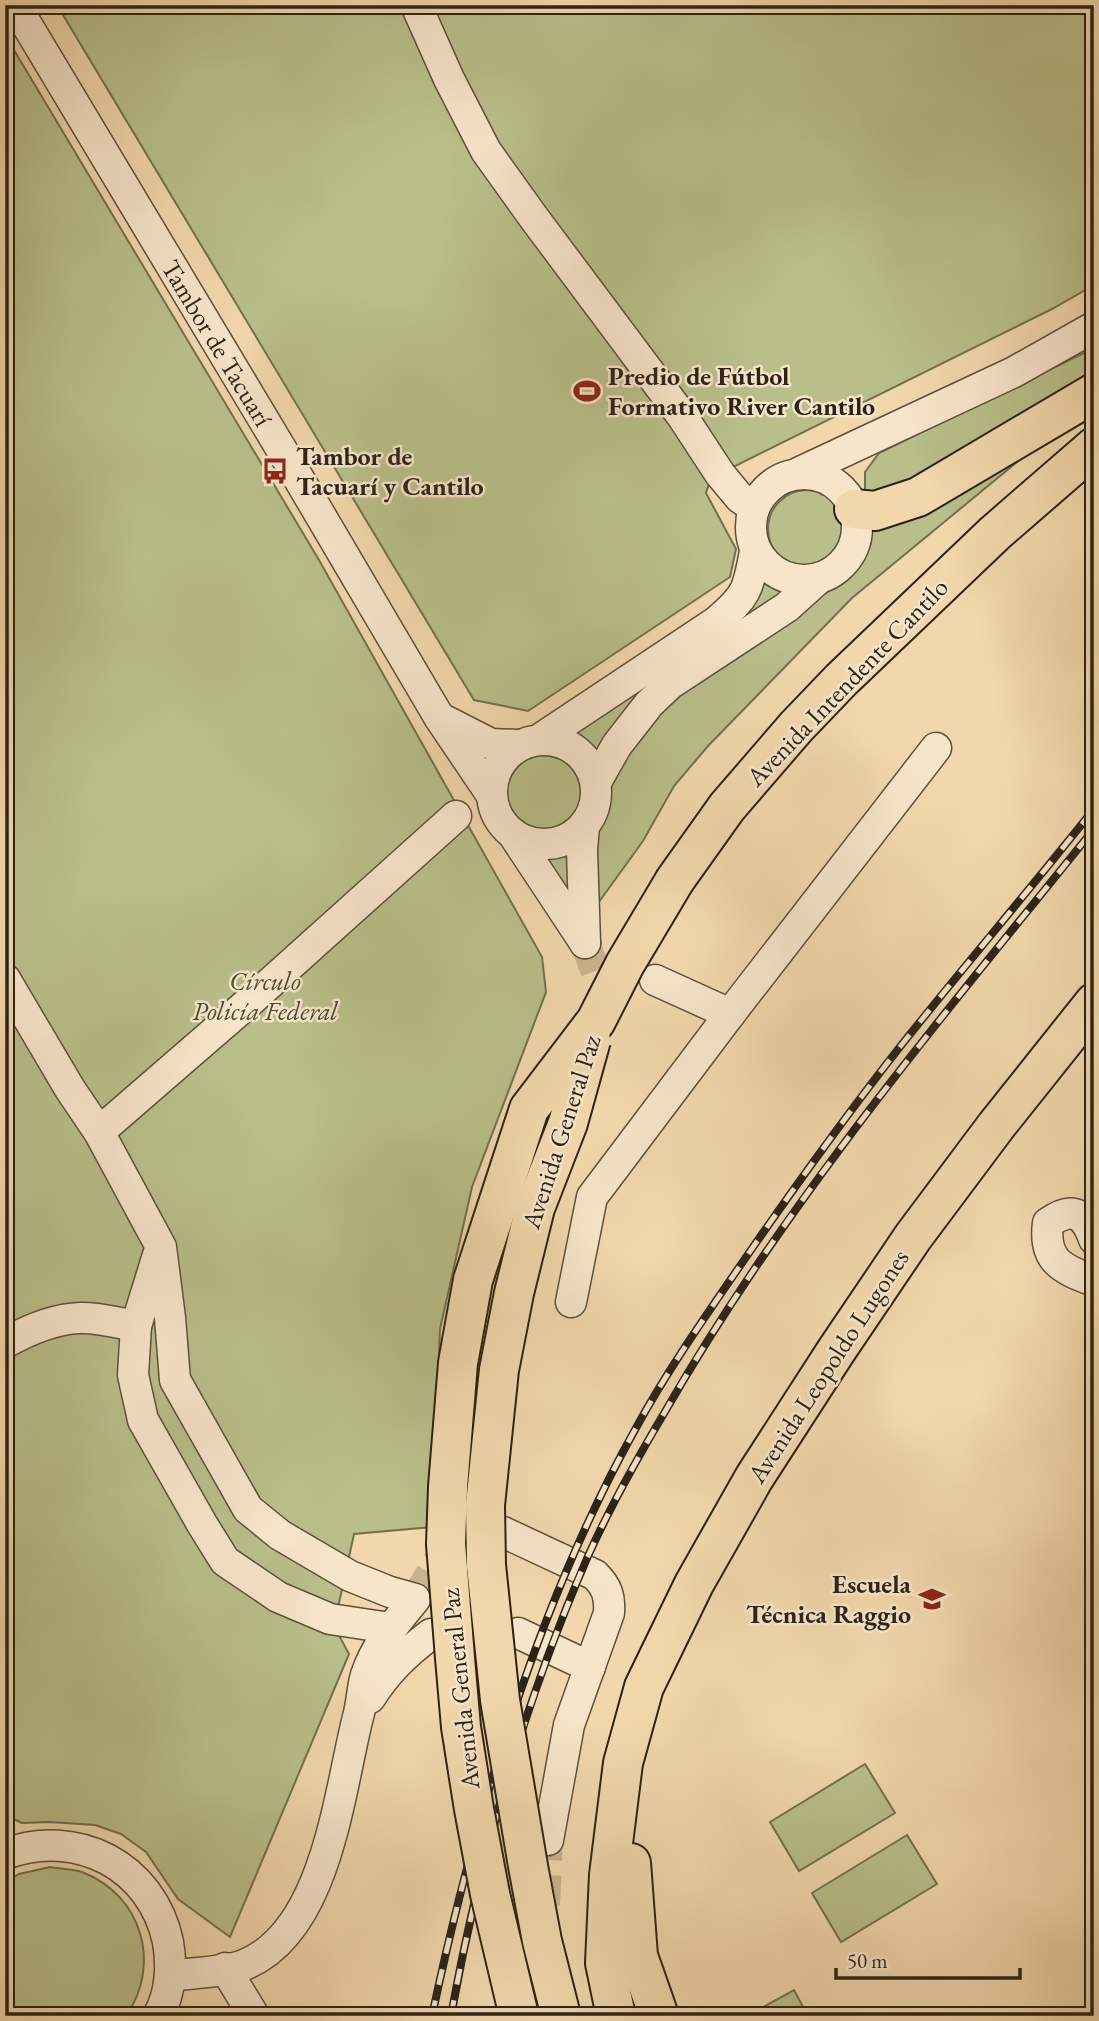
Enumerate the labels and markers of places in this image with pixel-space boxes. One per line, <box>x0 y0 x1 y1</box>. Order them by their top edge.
place label: Predio de Fútbol Formativo River Cantilo <box>608 359 875 423</box>
sports icon: Predio de Fútbol Formativo River Cantilo <box>572 376 602 406</box>
place label: Tambor de Tacuarí y Cantilo <box>296 439 484 503</box>
bus stop icon: Tambor de Tacuarí y Cantilo <box>260 456 290 486</box>
place label: Escuela Técnica Raggio <box>746 1567 912 1631</box>
school or university icon: Escuela Técnica Raggio <box>917 1584 947 1614</box>

